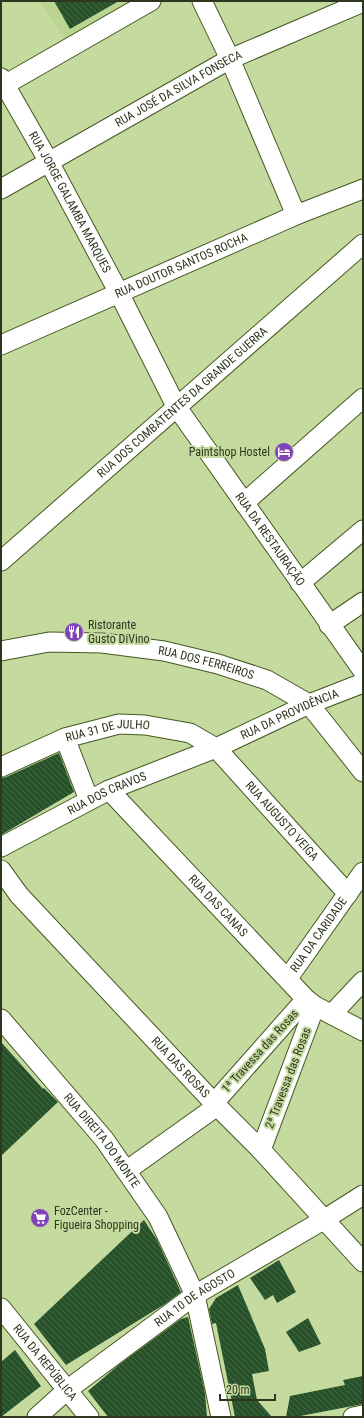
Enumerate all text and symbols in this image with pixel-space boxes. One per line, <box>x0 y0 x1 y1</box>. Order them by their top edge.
street label: RUA JOSÉ DA SILVA FONSECA <box>113 48 244 130</box>
street label: RUA JORGE GALAMBA MARQUES <box>26 129 114 275</box>
street label: RUA DOUTOR SANTOS ROCHA <box>113 230 250 301</box>
street label: RUA DOS COMBATENTES DA GRANDE GUERRA <box>94 324 270 480</box>
hotel icon: Paintshop Hostel <box>273 441 295 463</box>
place label: Paintshop Hostel <box>189 445 270 459</box>
street label: RUA DA RESTAURAÇÃO <box>232 490 308 589</box>
place label: Ristorante Gusto DiVino <box>88 618 150 646</box>
restaurant icon: Ristorante Gusto DiVino <box>63 621 85 643</box>
street label: RUA DOS FERREIROS <box>157 643 256 682</box>
street label: RUA DA PROVIDÊNCIA <box>238 686 341 742</box>
street label: RUA 31 DE JULHO <box>64 717 151 745</box>
street label: RUA DOS CRAVOS <box>65 769 148 818</box>
street label: RUA AUGUSTO VEIGA <box>242 778 321 863</box>
street label: RUA DAS CANAS <box>186 872 251 940</box>
street label: RUA DA CARIDADE <box>287 894 350 975</box>
street label: 1ª Travessa das Rosas <box>219 1006 301 1096</box>
street label: 2ª Travessa das Rosas <box>262 1025 314 1131</box>
street label: RUA DAS ROSAS <box>149 1034 212 1101</box>
street label: RUA DIREITA DO MONTE <box>61 1090 143 1191</box>
place label: FozCenter - Figueira Shopping <box>54 1204 139 1232</box>
supermarket icon: FozCenter - Figueira Shopping <box>29 1207 51 1229</box>
street label: RUA 10 DE AGOSTO <box>152 1266 237 1330</box>
street label: RUA DA REPÚBLICA <box>10 1322 80 1403</box>
scale bar <box>220 1376 275 1402</box>
text: 20 m <box>226 1383 250 1397</box>

